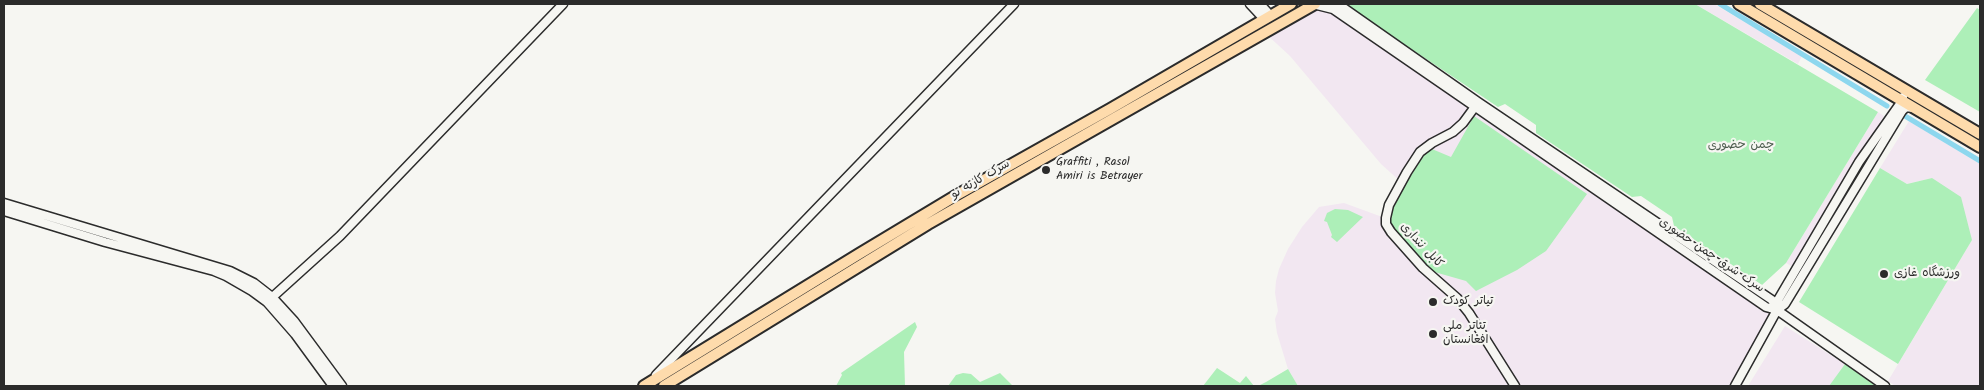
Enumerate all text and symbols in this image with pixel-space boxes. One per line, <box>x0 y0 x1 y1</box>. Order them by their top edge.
park label: چمن حضوری <box>1708 139 1774 153</box>
place label: Graffiti , Rasol Amiri is Betrayer <box>1056 156 1142 184</box>
street label: سرک کارته نو <box>949 157 1013 203</box>
marker: Graffiti , Rasol Amiri is Betrayer <box>1040 164 1052 176</box>
street label: سرک شرق چمن حضوری <box>1656 215 1766 297</box>
street label: کابل ننداری <box>1397 221 1445 271</box>
place label: ورزشگاه غازی <box>1894 267 1960 281</box>
marker: ورزشگاه غازی <box>1878 268 1890 280</box>
place label: تیاتر کودک <box>1443 295 1493 309</box>
marker: تیاتر کودک <box>1427 296 1439 308</box>
place label: تئاتر ملی افغانستان <box>1443 320 1488 348</box>
marker: تئاتر ملی افغانستان <box>1427 328 1439 340</box>

